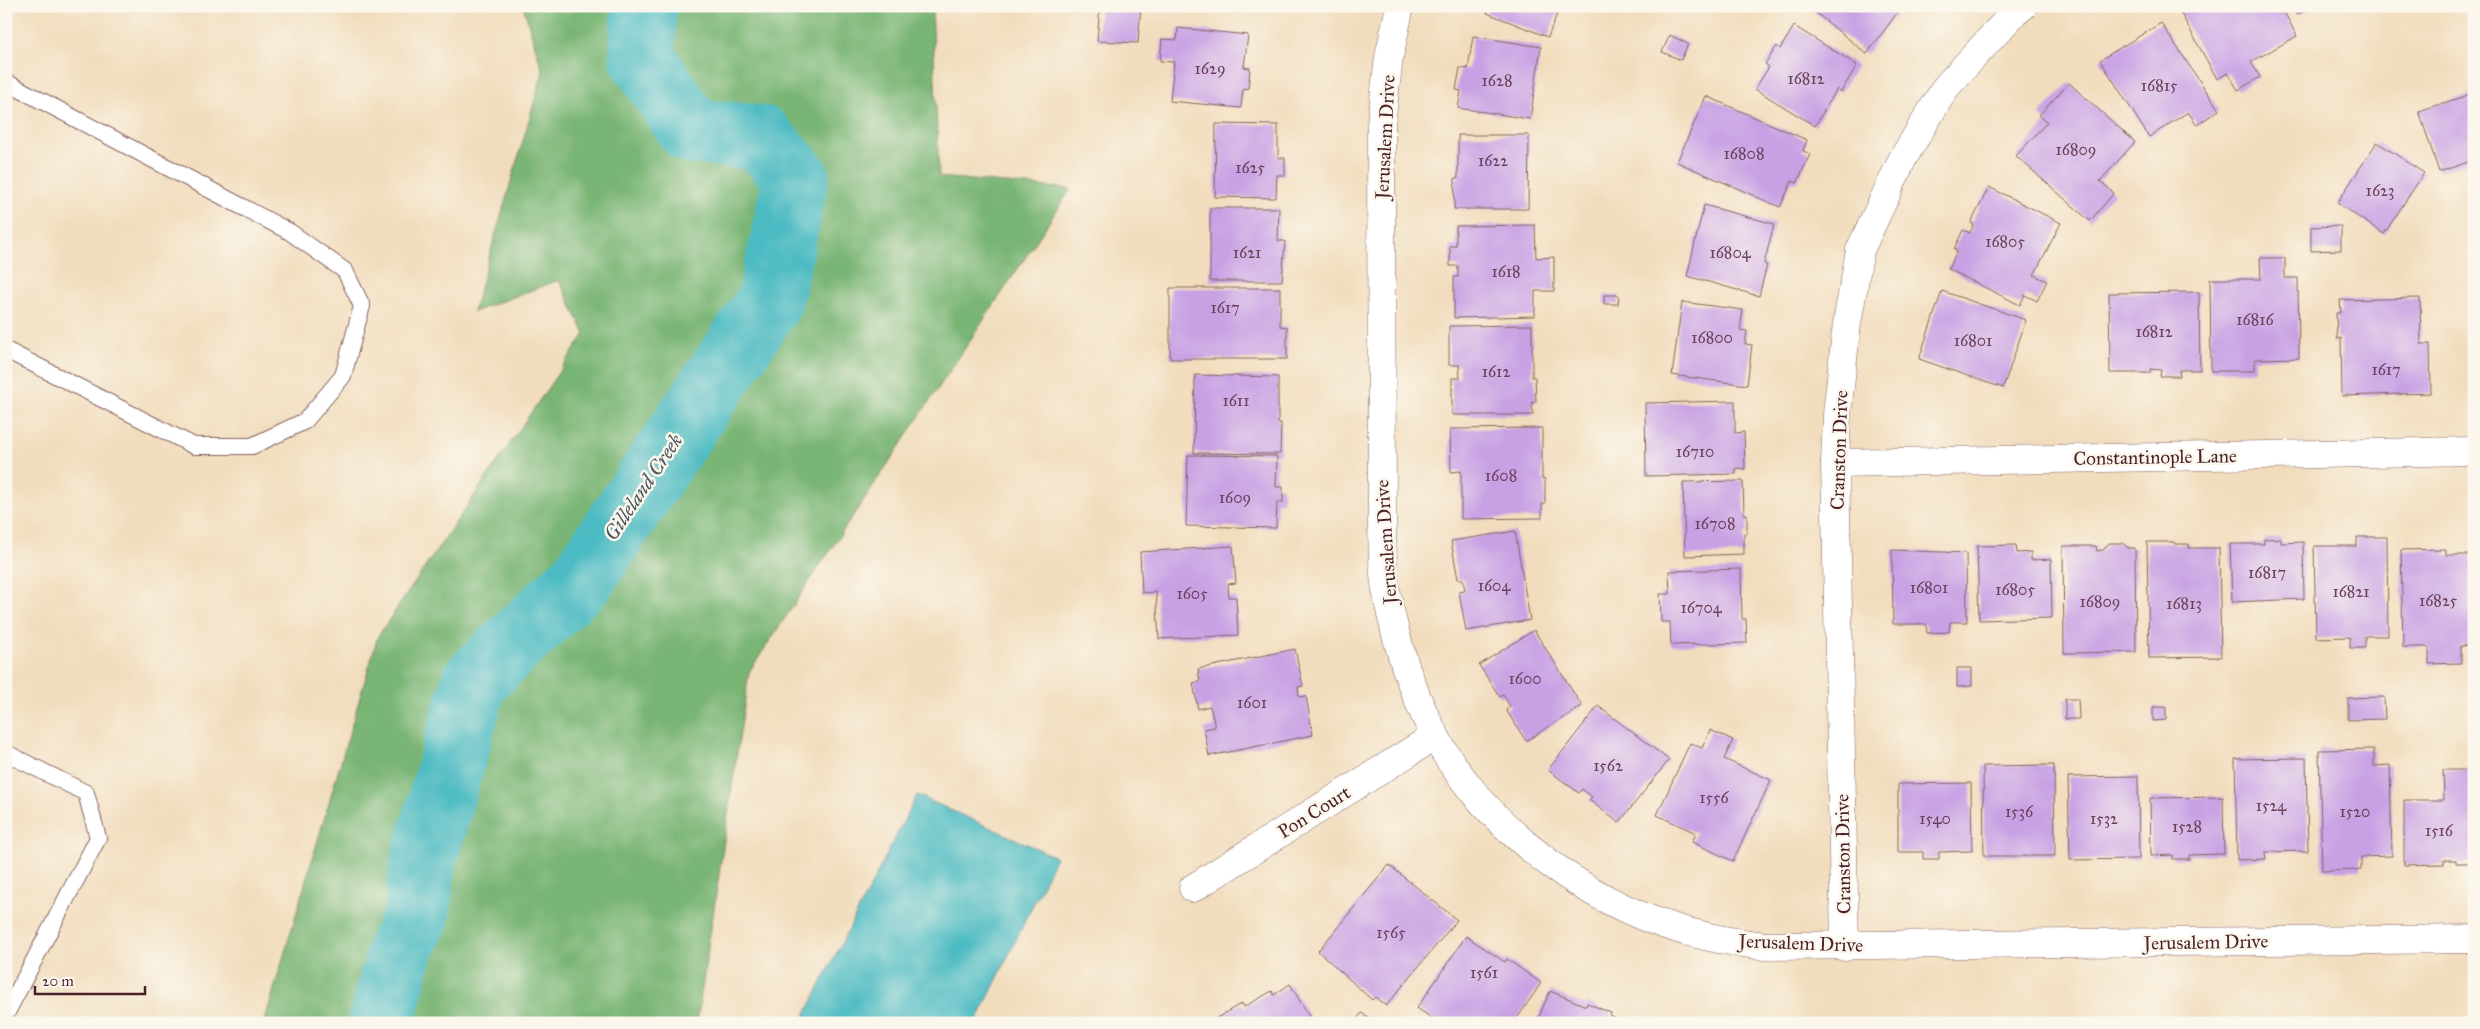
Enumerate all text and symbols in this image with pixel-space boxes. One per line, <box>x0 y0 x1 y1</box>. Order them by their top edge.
house number: 1629 <box>1195 59 1225 78</box>
house number: 16812 <box>1787 69 1825 88</box>
house number: 1628 <box>1482 71 1512 90</box>
street label: Jerusalem Drive <box>1370 74 1401 202</box>
house number: 16815 <box>2141 76 2178 95</box>
house number: 16809 <box>2056 140 2096 159</box>
house number: 16808 <box>1724 144 1764 163</box>
house number: 1622 <box>1478 151 1508 170</box>
house number: 1625 <box>1235 158 1265 177</box>
house number: 1623 <box>2366 181 2394 200</box>
house number: 16805 <box>1985 232 2025 251</box>
house number: 1621 <box>1233 243 1261 262</box>
house number: 16804 <box>1709 243 1752 262</box>
house number: 1618 <box>1491 262 1521 281</box>
house number: 1617 <box>1210 298 1240 317</box>
house number: 16816 <box>2236 310 2275 329</box>
house number: 16812 <box>2135 322 2173 341</box>
house number: 16800 <box>1691 328 1733 347</box>
house number: 16801 <box>1954 331 1992 350</box>
house number: 1617 <box>2371 360 2401 379</box>
house number: 1612 <box>1482 362 1510 381</box>
street label: Cranston Drive <box>1825 390 1853 510</box>
house number: 1611 <box>1222 391 1250 410</box>
water label: Gilleland Creek <box>599 429 687 545</box>
house number: 16710 <box>1676 442 1714 461</box>
street label: Constantinople Lane <box>2073 444 2237 470</box>
house number: 1608 <box>1485 466 1517 485</box>
street label: Jerusalem Drive <box>1370 479 1403 607</box>
house number: 1609 <box>1219 488 1251 507</box>
house number: 16708 <box>1695 514 1735 533</box>
house number: 16817 <box>2248 563 2286 582</box>
house number: 1604 <box>1478 576 1511 595</box>
house number: 16801 <box>1910 578 1948 597</box>
house number: 16805 <box>1995 580 2035 599</box>
house number: 16821 <box>2332 582 2370 601</box>
house number: 1605 <box>1176 584 1208 603</box>
house number: 16825 <box>2419 591 2458 610</box>
house number: 16809 <box>2080 592 2120 611</box>
house number: 16813 <box>2166 594 2202 613</box>
house number: 16704 <box>1680 598 1723 617</box>
house number: 1600 <box>1508 669 1542 688</box>
house number: 1601 <box>1237 693 1267 712</box>
house number: 1562 <box>1593 756 1623 775</box>
street label: Pon Court <box>1273 781 1355 843</box>
house number: 1556 <box>1699 788 1729 807</box>
street label: Cranston Drive <box>1830 794 1856 914</box>
house number: 1524 <box>2256 796 2287 815</box>
house number: 1536 <box>2005 802 2034 821</box>
house number: 1520 <box>2340 802 2370 821</box>
house number: 1540 <box>1919 809 1951 828</box>
house number: 1532 <box>2090 809 2118 828</box>
house number: 1528 <box>2172 817 2202 836</box>
house number: 1516 <box>2425 821 2454 840</box>
house number: 1565 <box>1376 923 1406 942</box>
street label: Jerusalem Drive <box>1736 929 1864 958</box>
street label: Jerusalem Drive <box>2142 929 2269 956</box>
house number: 1561 <box>1470 963 1498 982</box>
scale bar <box>35 964 145 996</box>
text: 20 m <box>42 972 74 990</box>

